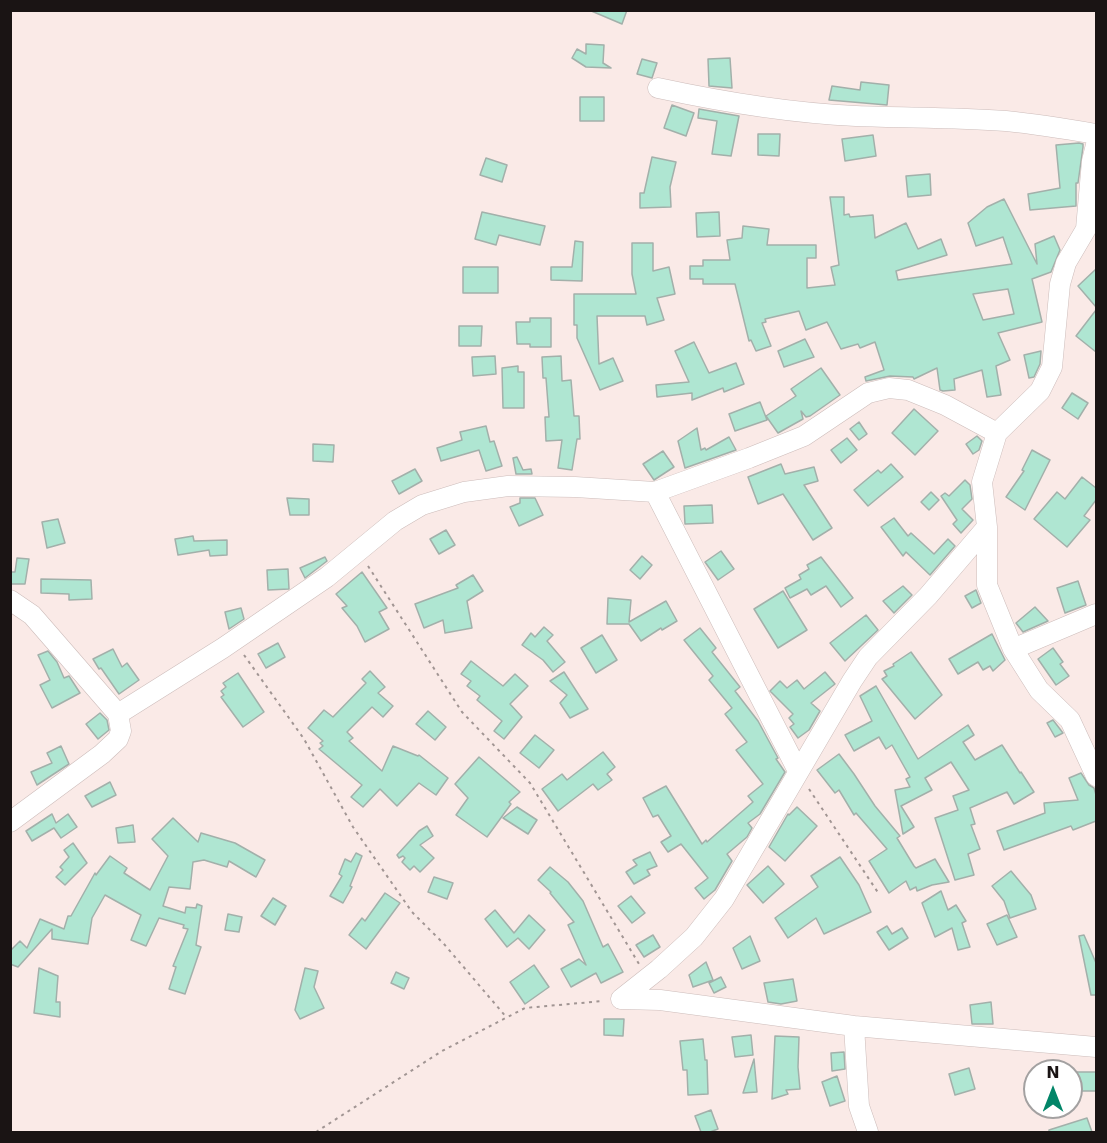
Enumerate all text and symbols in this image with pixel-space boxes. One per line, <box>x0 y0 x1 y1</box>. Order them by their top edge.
north arrow <box>1023 1059 1083 1119</box>
text: N <box>1046 1063 1060 1082</box>

